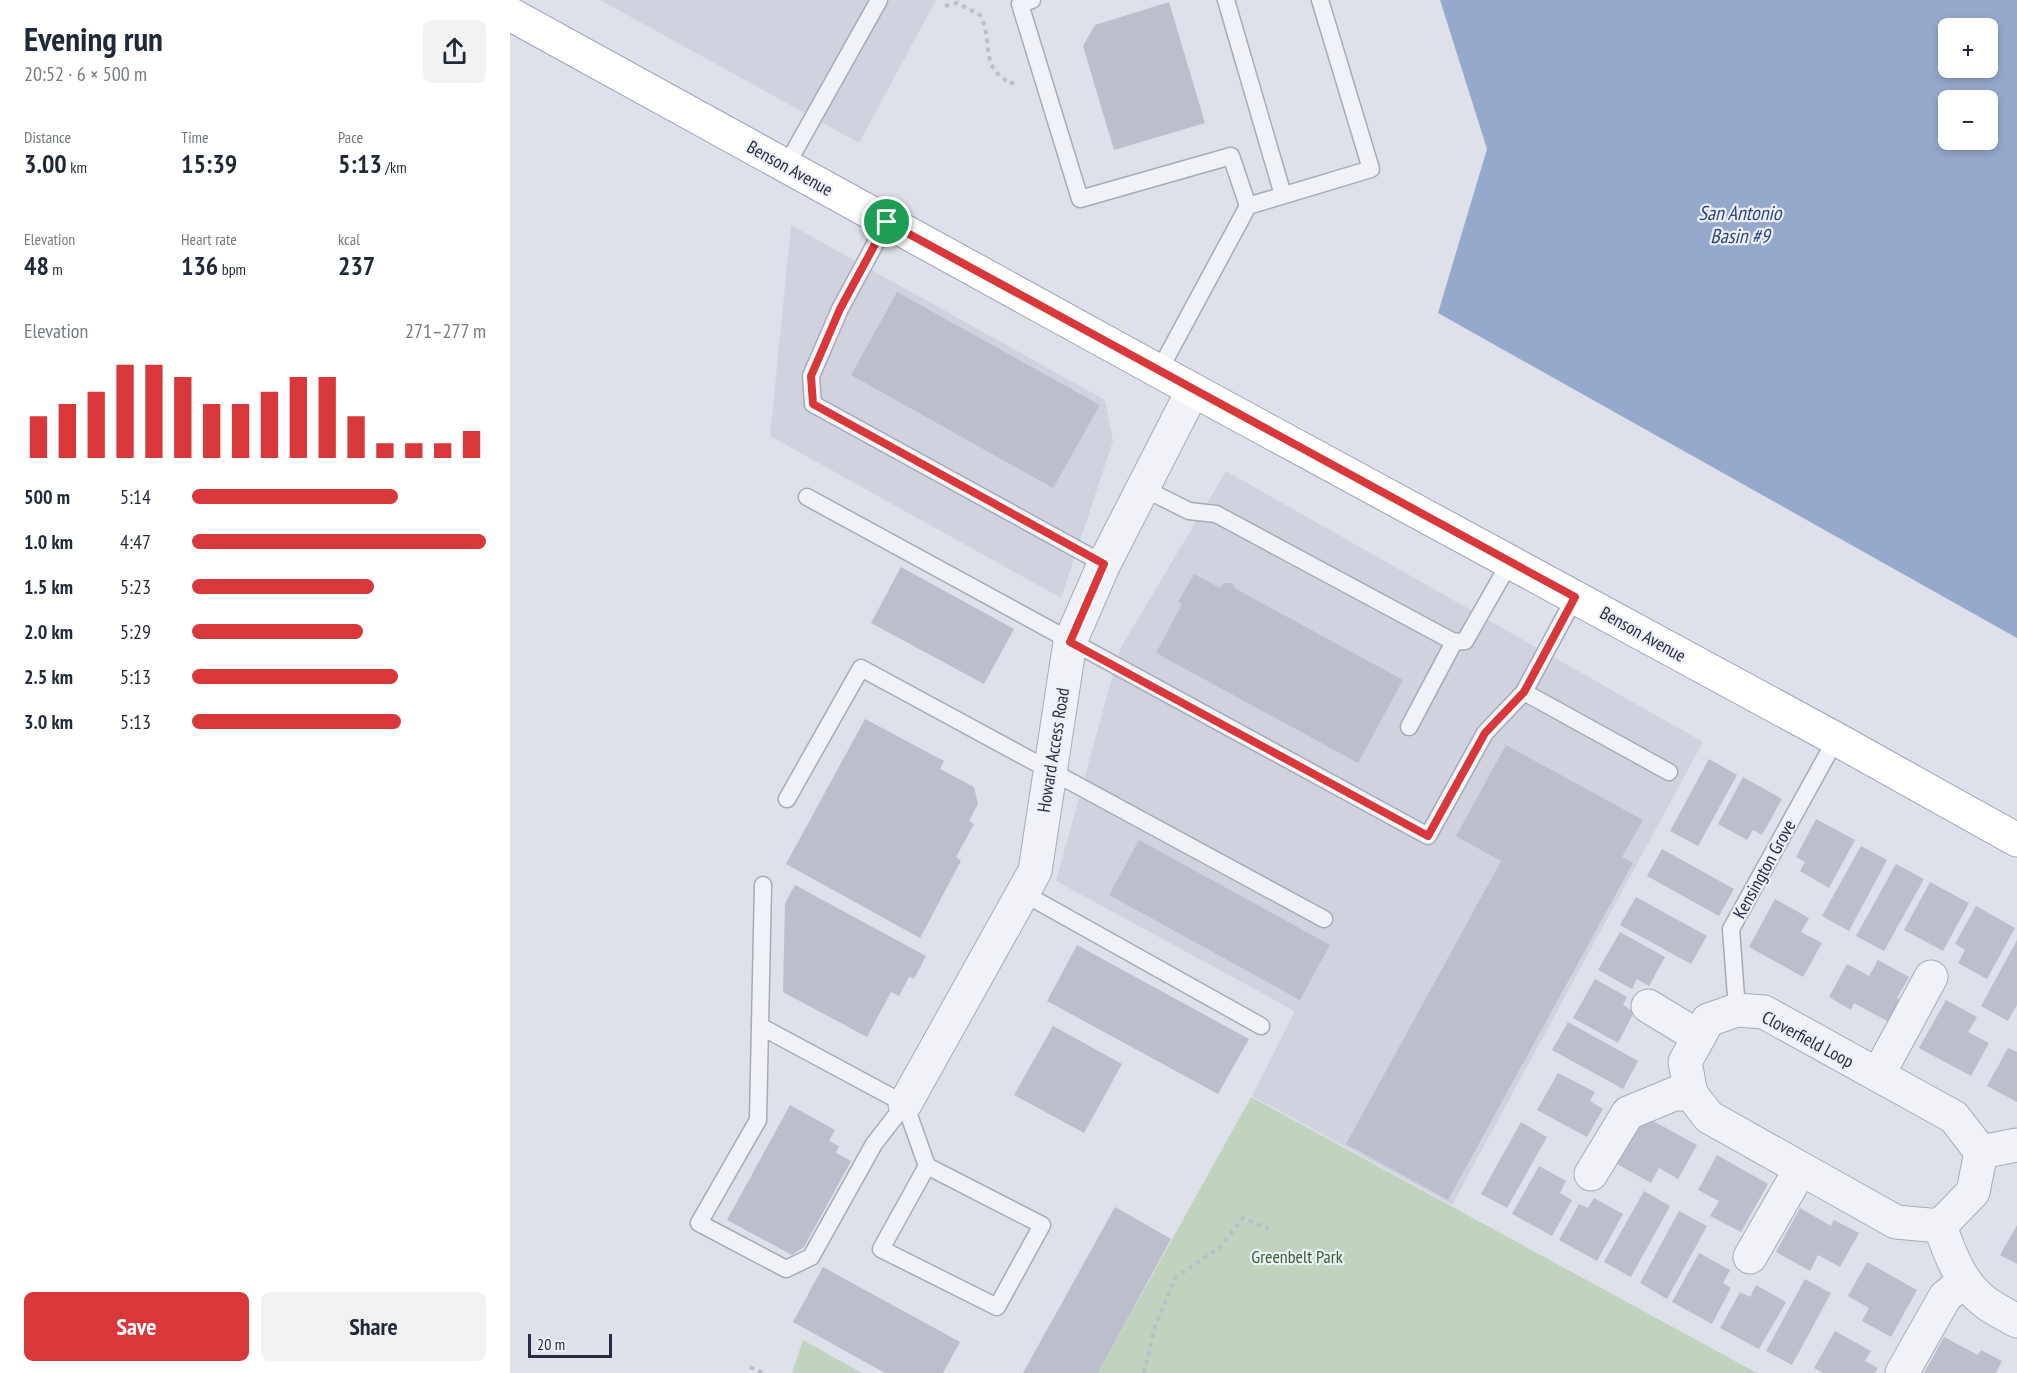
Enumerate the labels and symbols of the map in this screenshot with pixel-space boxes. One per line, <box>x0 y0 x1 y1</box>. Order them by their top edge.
street label: Benson Avenue <box>743 135 837 201</box>
pin <box>861 196 912 247</box>
water label: San Antonio Basin #9 <box>1698 200 1783 249</box>
street label: Benson Avenue <box>1596 601 1690 667</box>
street label: Howard Access Road <box>1032 686 1074 814</box>
street label: Kensington Grove <box>1727 816 1801 922</box>
street label: Cloverfield Loop <box>1758 1005 1858 1073</box>
park label: Greenbelt Park <box>1251 1245 1343 1268</box>
scale bar <box>528 1331 612 1358</box>

